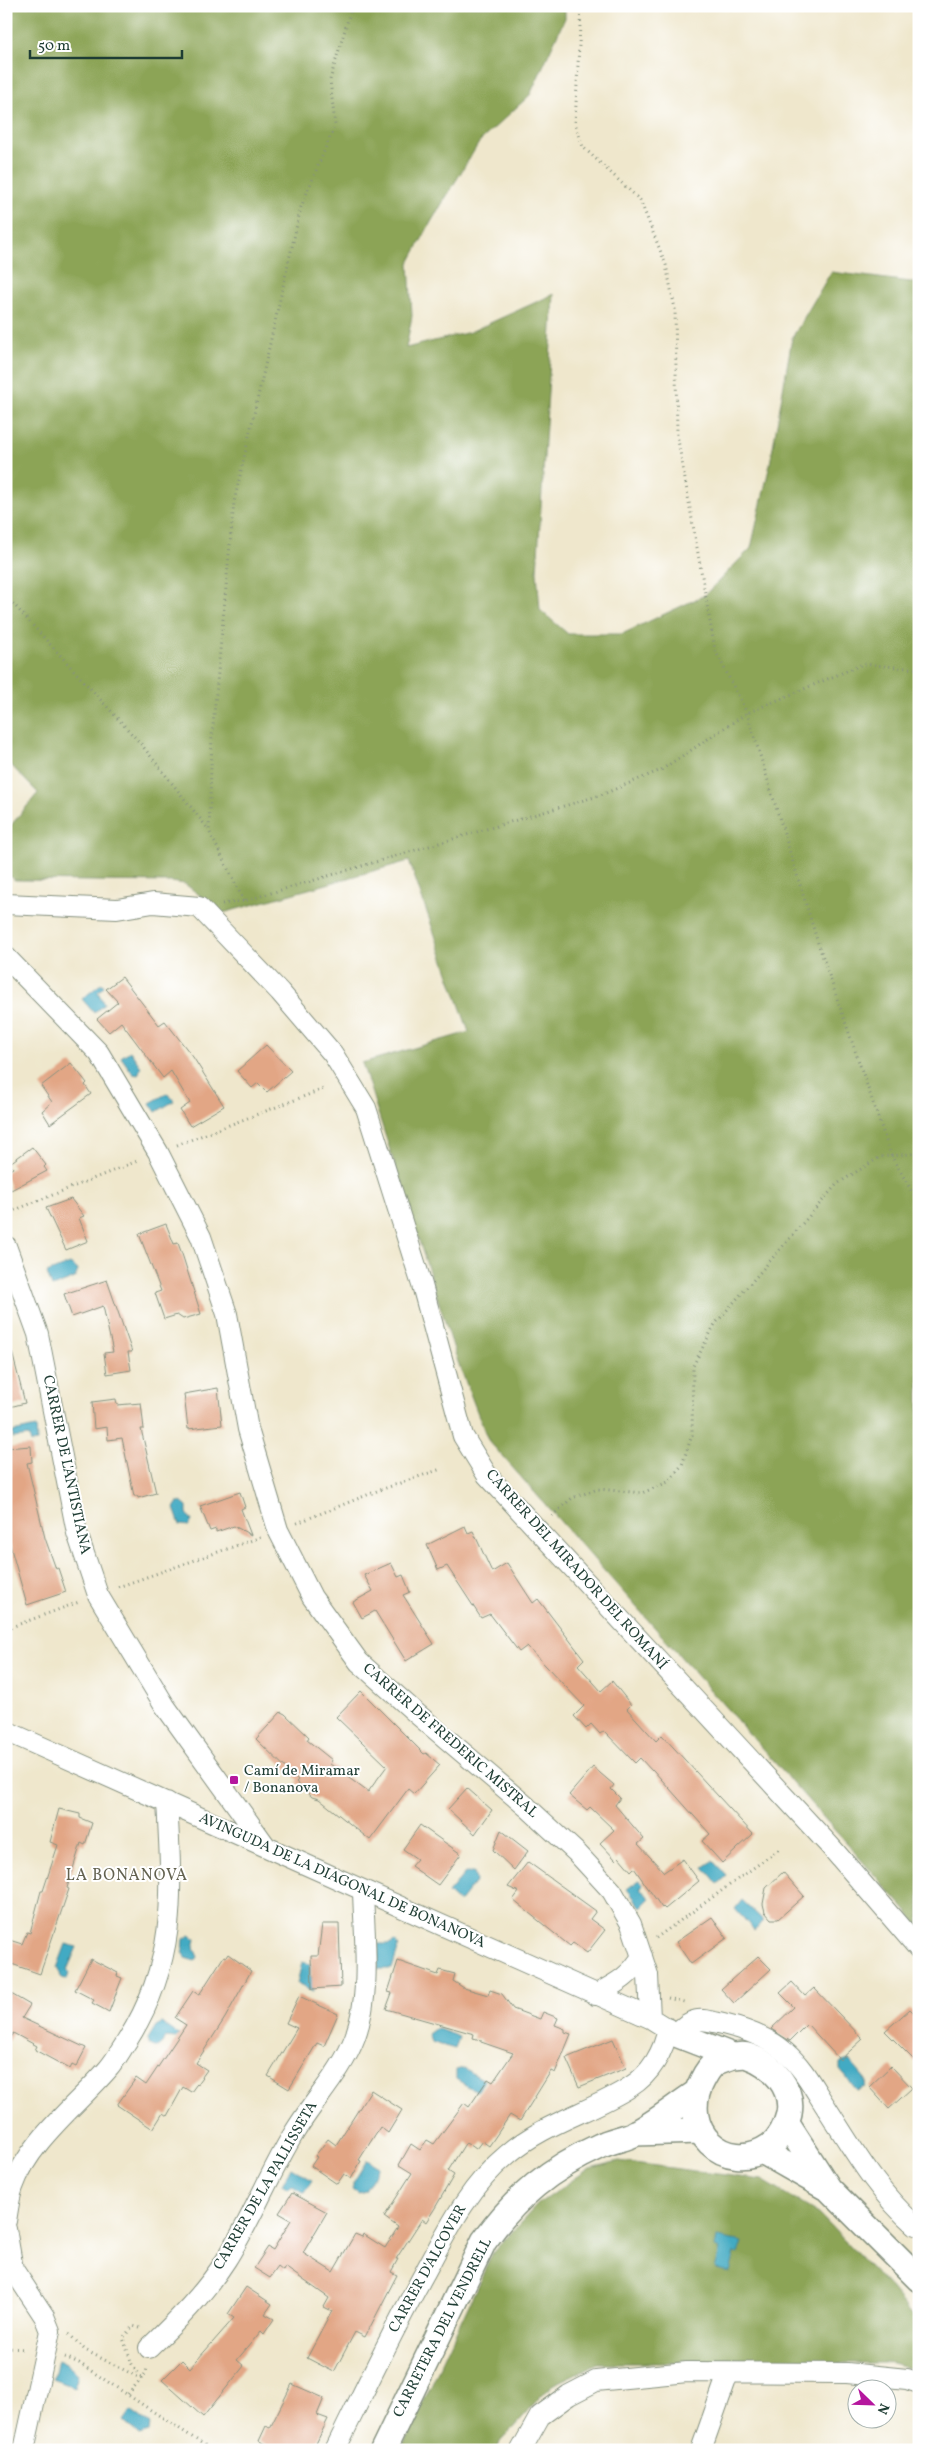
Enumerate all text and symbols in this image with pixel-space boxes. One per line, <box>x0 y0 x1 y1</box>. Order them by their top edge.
scale bar <box>30 28 182 60</box>
text: 50 m <box>38 36 70 57</box>
street label: CARRER DE L'ANTISTIANA <box>37 1373 95 1557</box>
street label: CARRER DEL MIRADOR DEL ROMANÍ <box>480 1465 672 1675</box>
street label: CARRER DE FREDERIC MISTRAL <box>358 1659 543 1824</box>
place label: Camí de Miramar / Bonanova <box>244 1761 360 1799</box>
marker: Camí de Miramar / Bonanova <box>228 1774 240 1786</box>
street label: AVINGUDA DE LA DIAGONAL DE BONANOVA <box>195 1808 489 1954</box>
district label: LA BONANOVA <box>66 1865 188 1887</box>
street label: CARRER DE LA PALLISSETA <box>209 2097 323 2274</box>
street label: CARRER D'ALCOVER <box>384 2201 472 2337</box>
street label: CARRETERA DEL VENDRELL <box>388 2234 498 2421</box>
north arrow <box>848 2378 898 2428</box>
text: N <box>872 2400 893 2417</box>

